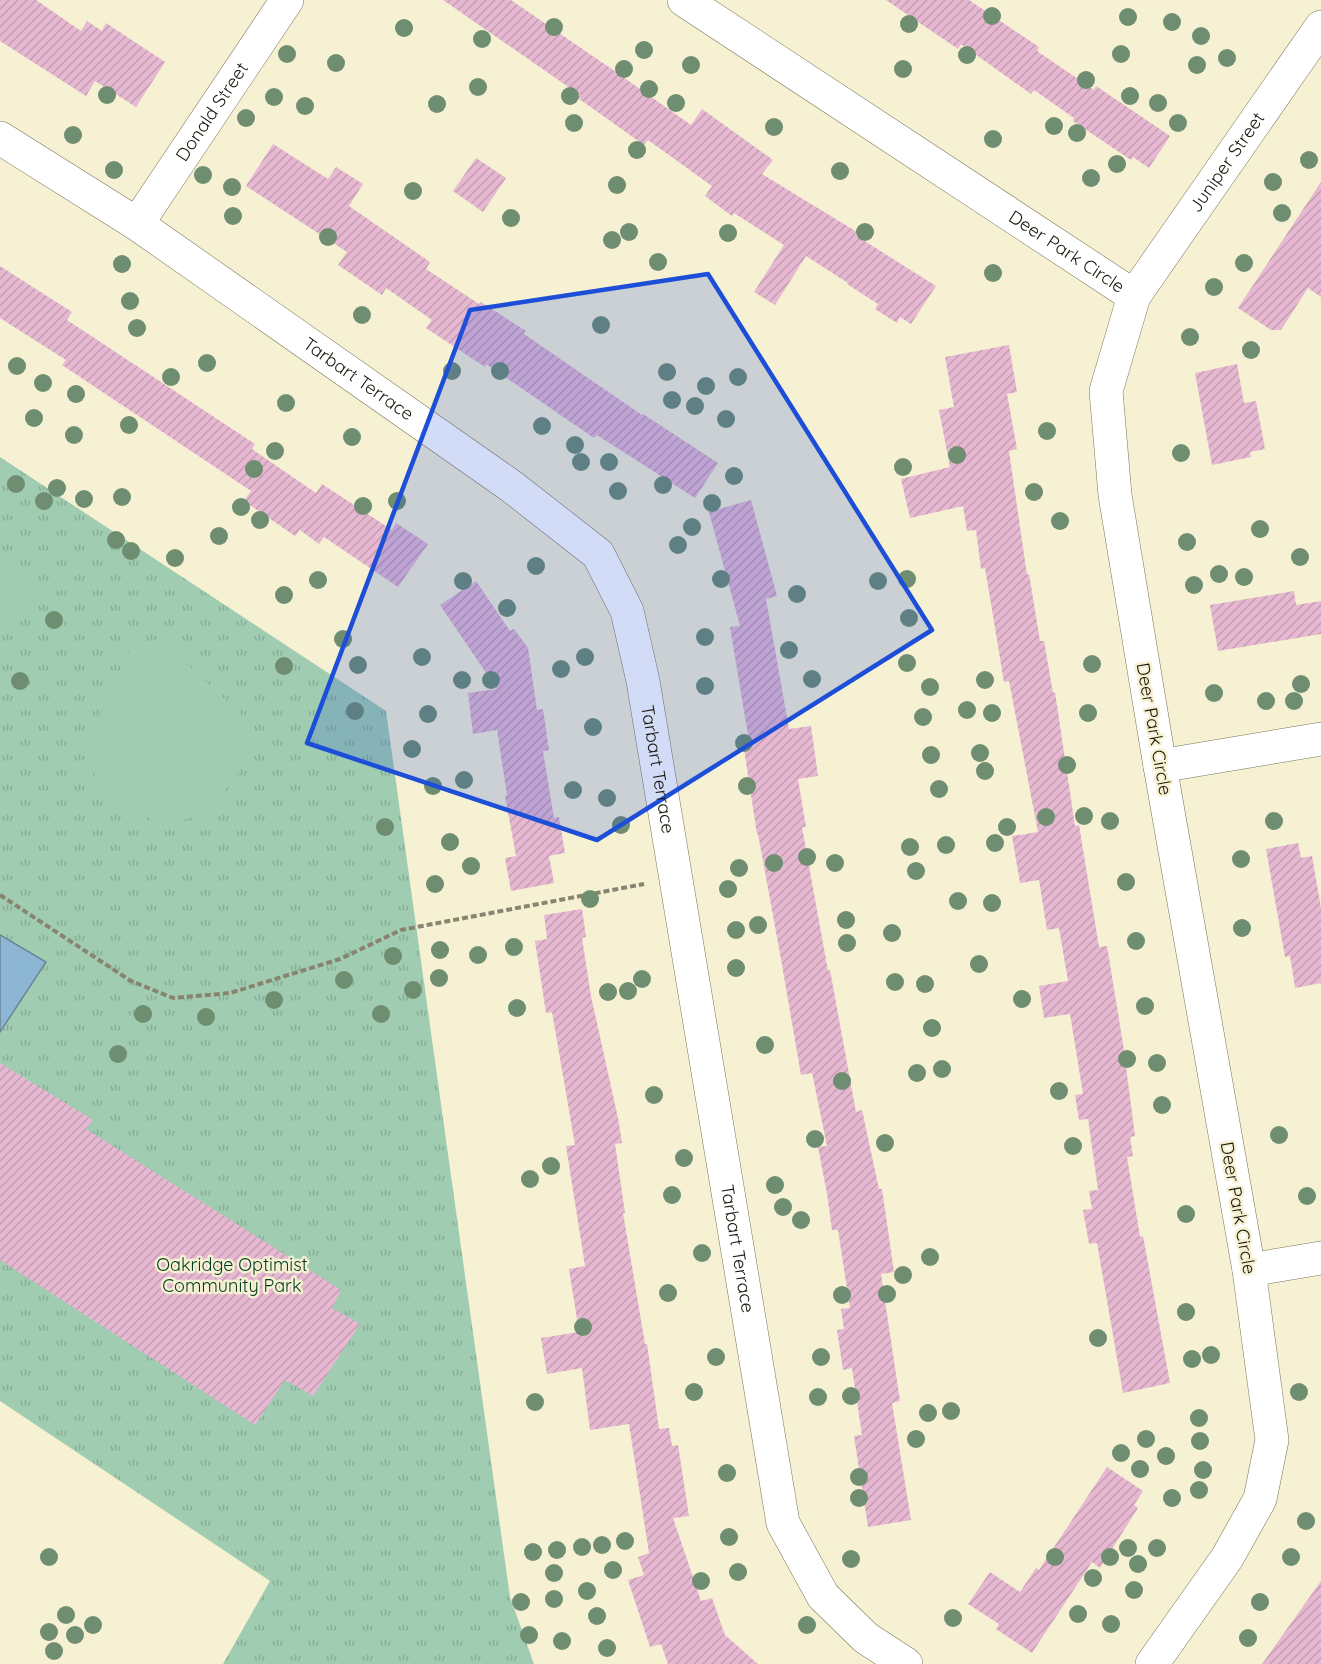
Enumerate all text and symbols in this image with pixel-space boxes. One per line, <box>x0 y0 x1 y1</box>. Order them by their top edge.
street label: Donald Street <box>170 58 253 165</box>
street label: Juniper Street <box>1184 107 1269 217</box>
street label: Deer Park Circle <box>1005 205 1129 298</box>
street label: Tarbart Terrace <box>299 332 418 425</box>
street label: Deer Park Circle <box>1132 661 1177 797</box>
street label: Tarbart Terrace <box>636 703 680 835</box>
street label: Deer Park Circle <box>1216 1140 1261 1276</box>
street label: Tarbart Terrace <box>716 1183 760 1314</box>
park label: Oakridge Optimist Community Park <box>156 1253 308 1297</box>

